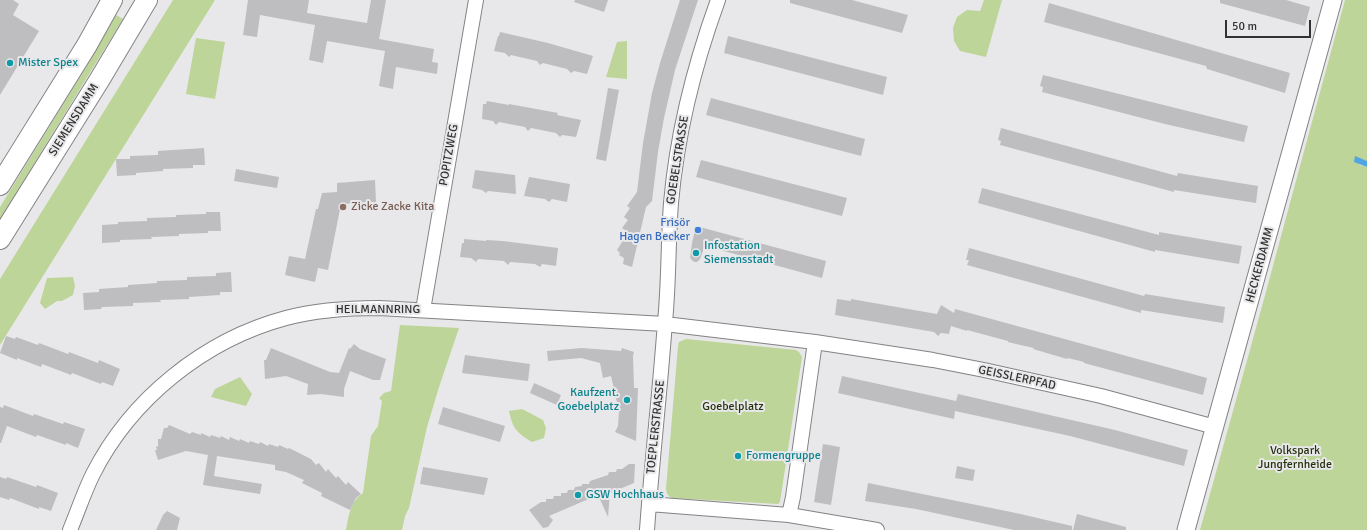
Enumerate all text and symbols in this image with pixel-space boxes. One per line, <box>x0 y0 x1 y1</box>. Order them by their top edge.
scale bar <box>1227 12 1313 38</box>
text: 50 m <box>1232 19 1257 34</box>
place label: Mister Spex <box>18 56 78 70</box>
marker: Mister Spex <box>5 58 15 68</box>
street label: SIEMENSDAMM <box>46 81 102 159</box>
street label: GOEBELSTRASSE <box>664 115 692 205</box>
street label: POPITZWEG <box>436 123 462 187</box>
place label: Zicke Zacke Kita <box>351 200 434 214</box>
marker: Zicke Zacke Kita <box>338 202 348 212</box>
place label: Frisör Hagen Becker <box>619 216 690 244</box>
marker: Frisör Hagen Becker <box>693 225 703 235</box>
street label: HECKERDAMM <box>1243 226 1277 304</box>
place label: Infostation Siemensstadt <box>704 239 773 267</box>
marker: Infostation Siemensstadt <box>691 248 701 258</box>
street label: HEILMANNRING <box>336 303 420 317</box>
street label: GEISSLERPFAD <box>977 363 1057 393</box>
street label: TOEPLERSTRASSE <box>644 379 668 475</box>
place label: Kaufzent. Goebelplatz <box>558 386 619 414</box>
marker: Kaufzent. Goebelplatz <box>622 395 632 405</box>
park label: Goebelplatz <box>702 400 764 414</box>
park label: Volkspark Jungfernheide <box>1258 444 1332 472</box>
place label: Formengruppe <box>746 449 821 463</box>
marker: Formengruppe <box>733 451 743 461</box>
place label: GSW Hochhaus <box>586 488 664 502</box>
marker: GSW Hochhaus <box>573 490 583 500</box>

